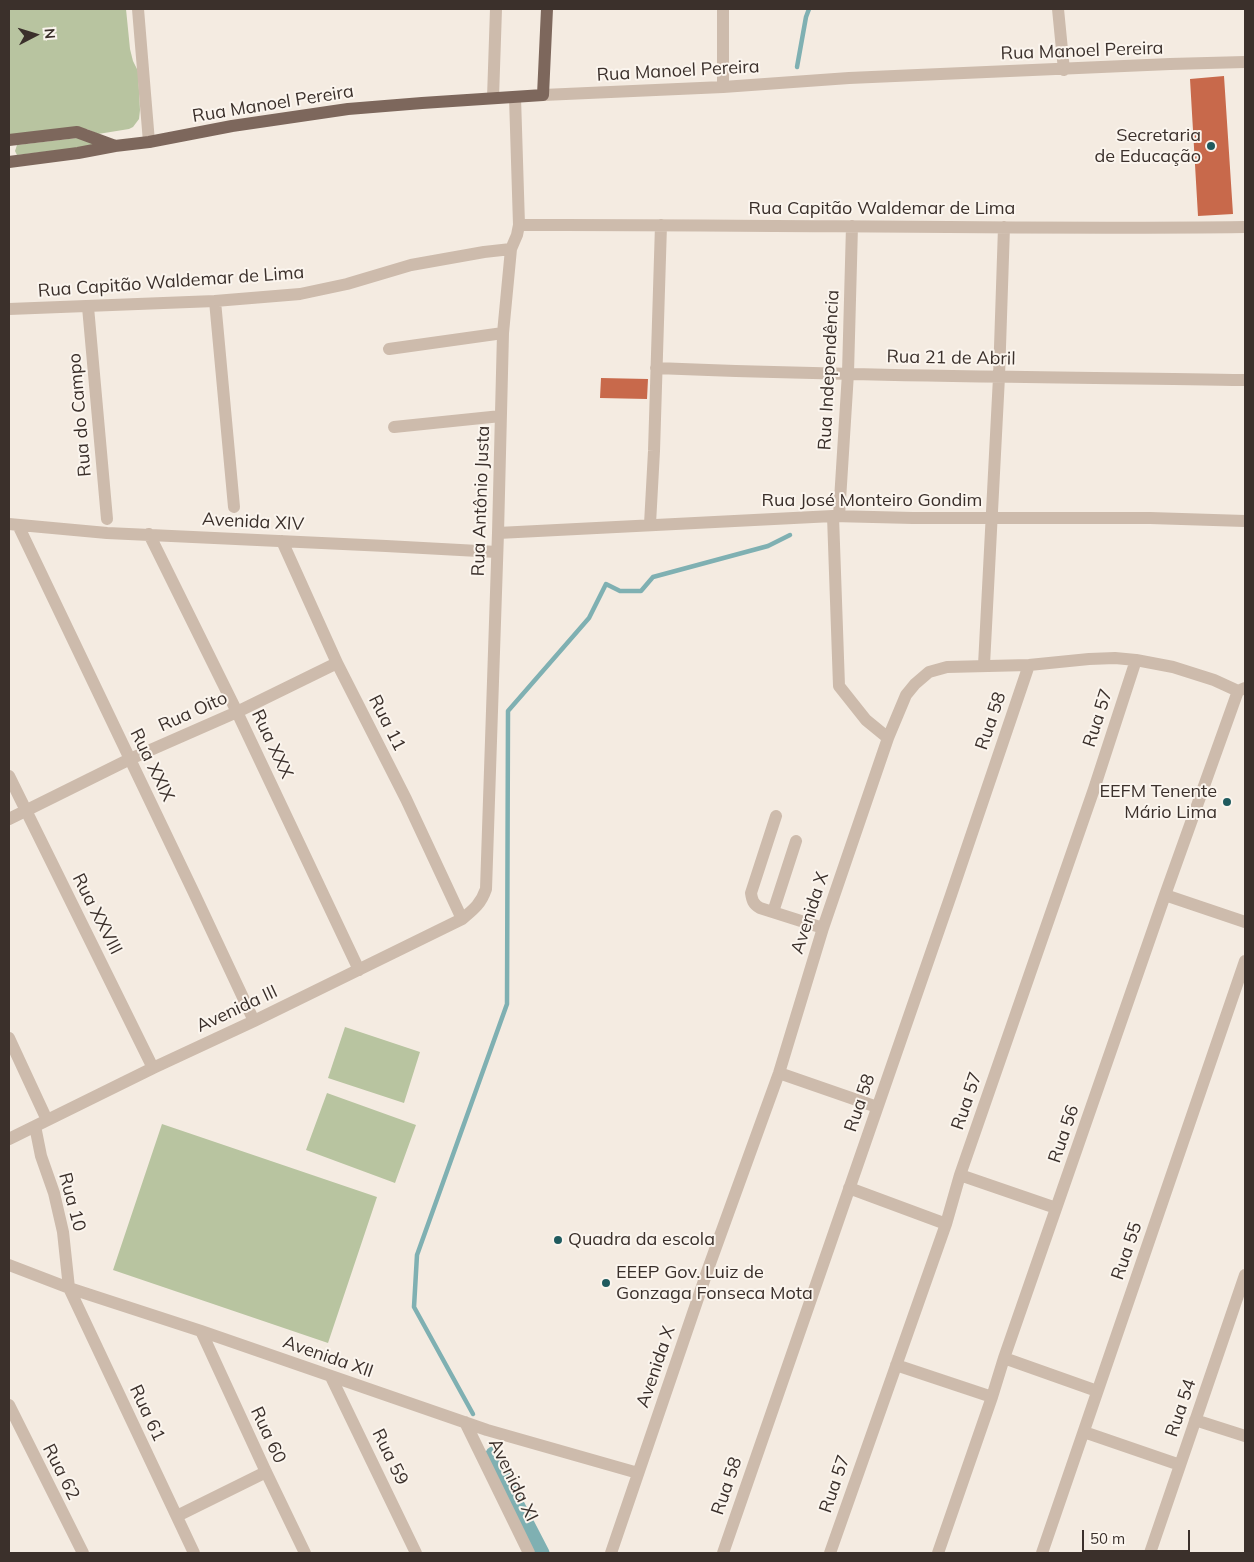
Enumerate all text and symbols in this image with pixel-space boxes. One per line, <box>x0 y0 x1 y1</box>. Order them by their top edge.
north arrow <box>10 10 60 60</box>
text: N <box>41 28 59 40</box>
street label: Rua Manoel Pereira <box>1000 37 1164 65</box>
street label: Rua Manoel Pereira <box>596 56 760 86</box>
street label: Rua Manoel Pereira <box>191 81 355 127</box>
place label: Secretaria de Educação <box>1094 125 1201 168</box>
marker: Secretaria de Educação <box>1205 140 1217 152</box>
street label: Rua Capitão Waldemar de Lima <box>749 198 1015 220</box>
street label: Rua Capitão Waldemar de Lima <box>37 262 305 302</box>
street label: Rua Independência <box>814 289 844 451</box>
street label: Rua 21 de Abril <box>886 346 1016 370</box>
street label: Rua do Campo <box>64 352 96 478</box>
street label: Rua Antônio Justa <box>468 425 494 577</box>
street label: Rua José Monteiro Gondim <box>762 490 982 512</box>
street label: Avenida XIV <box>201 509 305 535</box>
street label: Rua 57 <box>1078 686 1118 750</box>
street label: Rua Oito <box>155 687 231 737</box>
street label: Rua 58 <box>971 689 1011 753</box>
street label: Rua 11 <box>364 691 410 755</box>
street label: Rua XXX <box>247 706 297 782</box>
street label: Rua XXIX <box>125 725 179 805</box>
place label: EEFM Tenente Mário Lima <box>1099 781 1217 824</box>
marker: EEFM Tenente Mário Lima <box>1221 796 1233 808</box>
street label: Avenida X <box>787 869 833 957</box>
street label: Rua XXVIII <box>67 870 127 958</box>
street label: Avenida III <box>193 981 281 1037</box>
street label: Rua 57 <box>947 1069 987 1133</box>
street label: Rua 58 <box>840 1071 880 1135</box>
street label: Rua 56 <box>1044 1102 1084 1166</box>
street label: Rua 10 <box>54 1170 90 1234</box>
street label: Rua 55 <box>1107 1219 1147 1283</box>
place label: Quadra da escola <box>568 1229 715 1251</box>
marker: Quadra da escola <box>552 1234 564 1246</box>
place label: EEEP Gov. Luiz de Gonzaga Fonseca Mota <box>616 1262 813 1304</box>
marker: EEEP Gov. Luiz de Gonzaga Fonseca Mota <box>600 1277 612 1289</box>
street label: Avenida X <box>632 1323 680 1411</box>
street label: Avenida XII <box>280 1331 376 1383</box>
street label: Rua 54 <box>1161 1376 1201 1440</box>
street label: Rua 61 <box>125 1381 169 1445</box>
street label: Rua 60 <box>246 1403 290 1467</box>
street label: Rua 59 <box>367 1425 413 1489</box>
street label: Avenida XI <box>484 1435 542 1525</box>
street label: Rua 62 <box>38 1440 84 1504</box>
street label: Rua 57 <box>815 1452 855 1516</box>
street label: Rua 58 <box>707 1454 747 1518</box>
scale bar <box>1084 1520 1192 1552</box>
text: 50 m <box>1090 1529 1125 1548</box>

